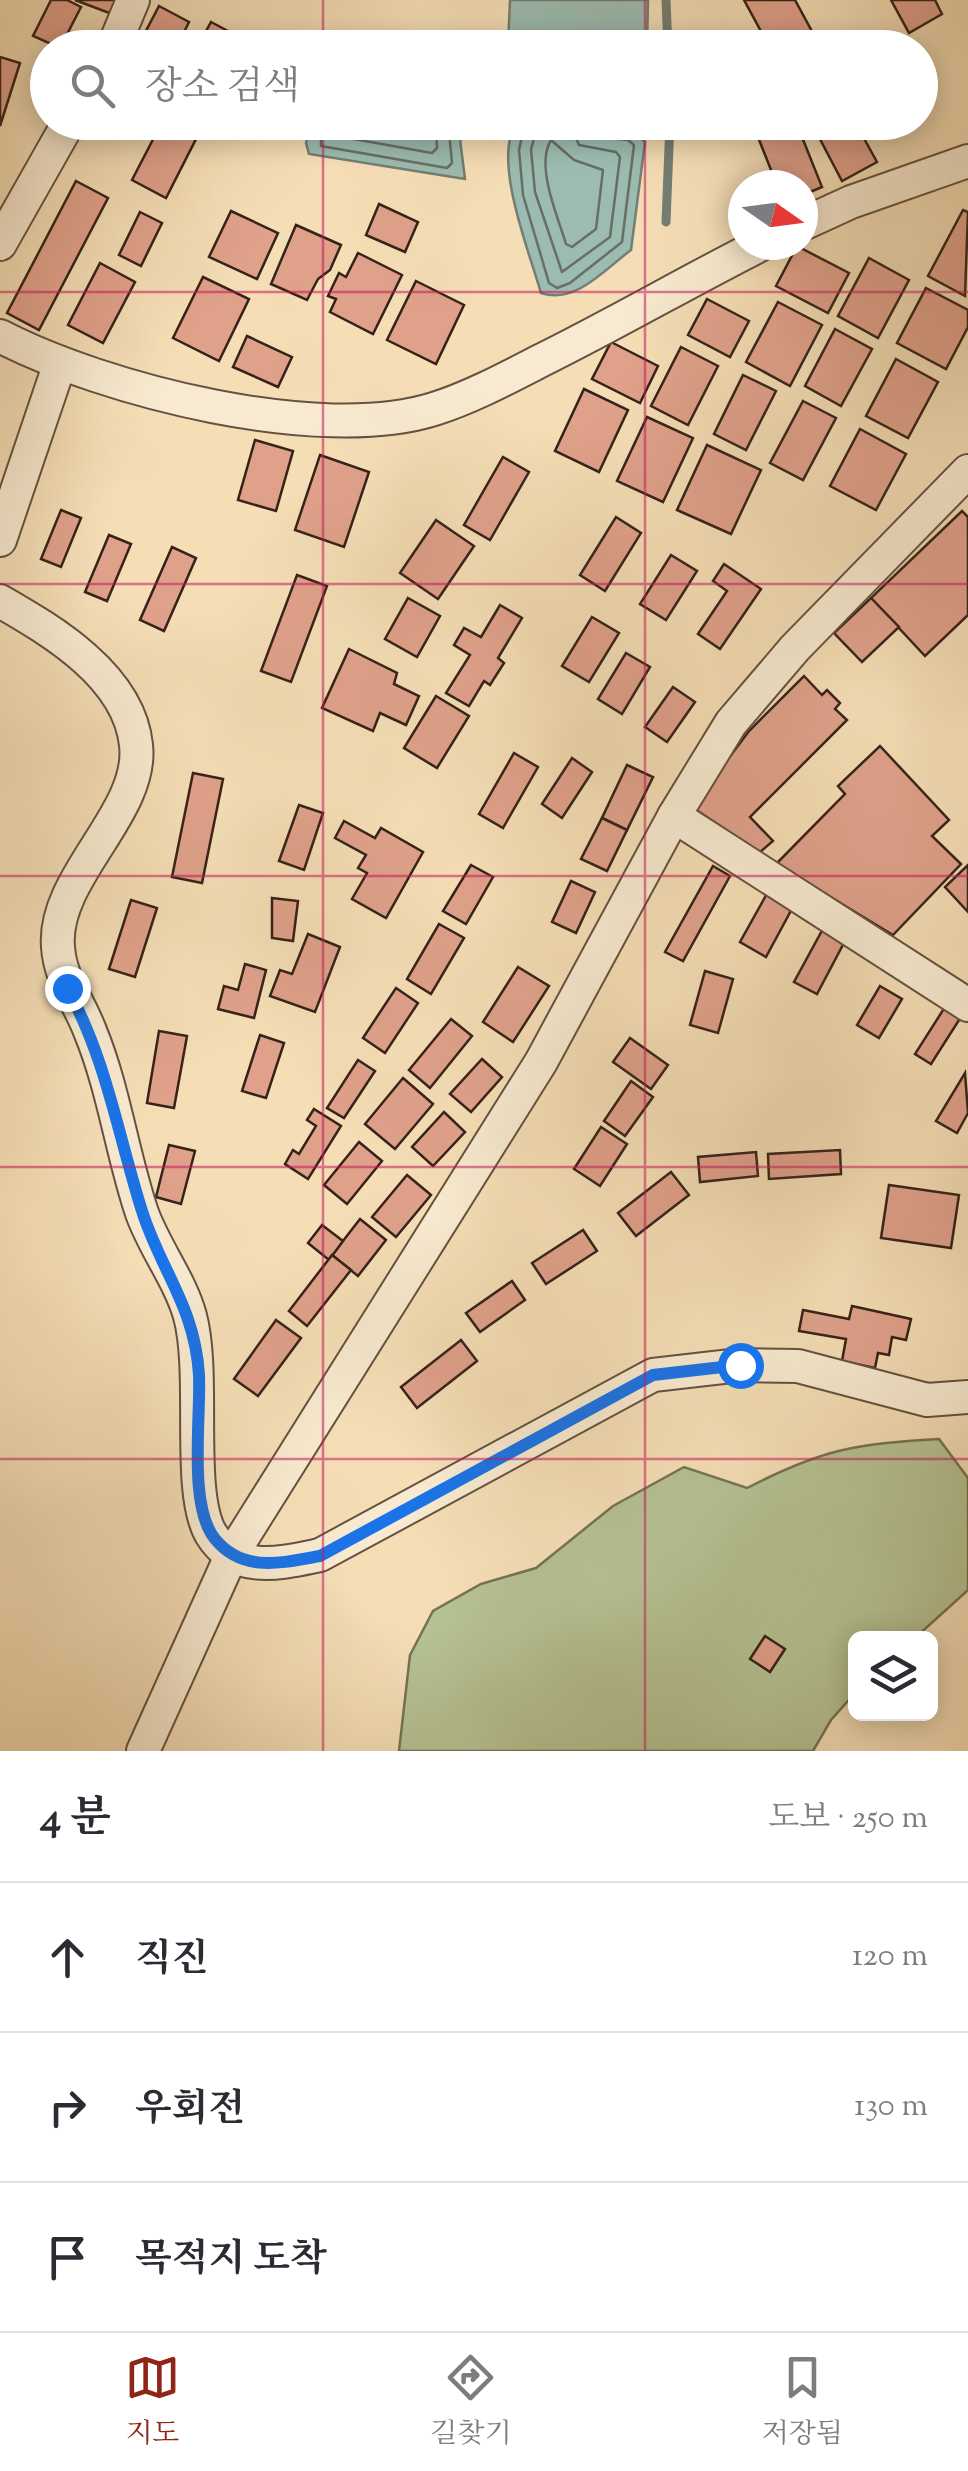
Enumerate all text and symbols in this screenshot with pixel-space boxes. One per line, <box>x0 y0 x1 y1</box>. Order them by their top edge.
search box <box>30 30 938 140</box>
icon: search <box>65 58 120 113</box>
text: 장소 검색 <box>145 62 300 116</box>
north arrow <box>728 170 818 260</box>
route end <box>45 966 91 1012</box>
route start <box>718 1343 764 1389</box>
map controls <box>848 1631 938 1721</box>
button: layers <box>848 1631 938 1721</box>
text: 4 분 <box>40 1790 111 1850</box>
text: 도보 · 250 m <box>768 1796 928 1842</box>
icon: ahead <box>40 1930 95 1985</box>
text: 직진 <box>135 1934 208 1988</box>
text: 120 m <box>852 1934 928 1980</box>
icon: right <box>40 2080 95 2135</box>
text: 우회전 <box>135 2084 245 2138</box>
text: 130 m <box>854 2084 928 2130</box>
icon: arrive <box>40 2230 95 2285</box>
text: 목적지 도착 <box>135 2234 327 2288</box>
tab: 지도 <box>125 2350 180 2455</box>
tab: 길찾기 <box>430 2350 511 2455</box>
tab: 저장됨 <box>762 2350 843 2455</box>

